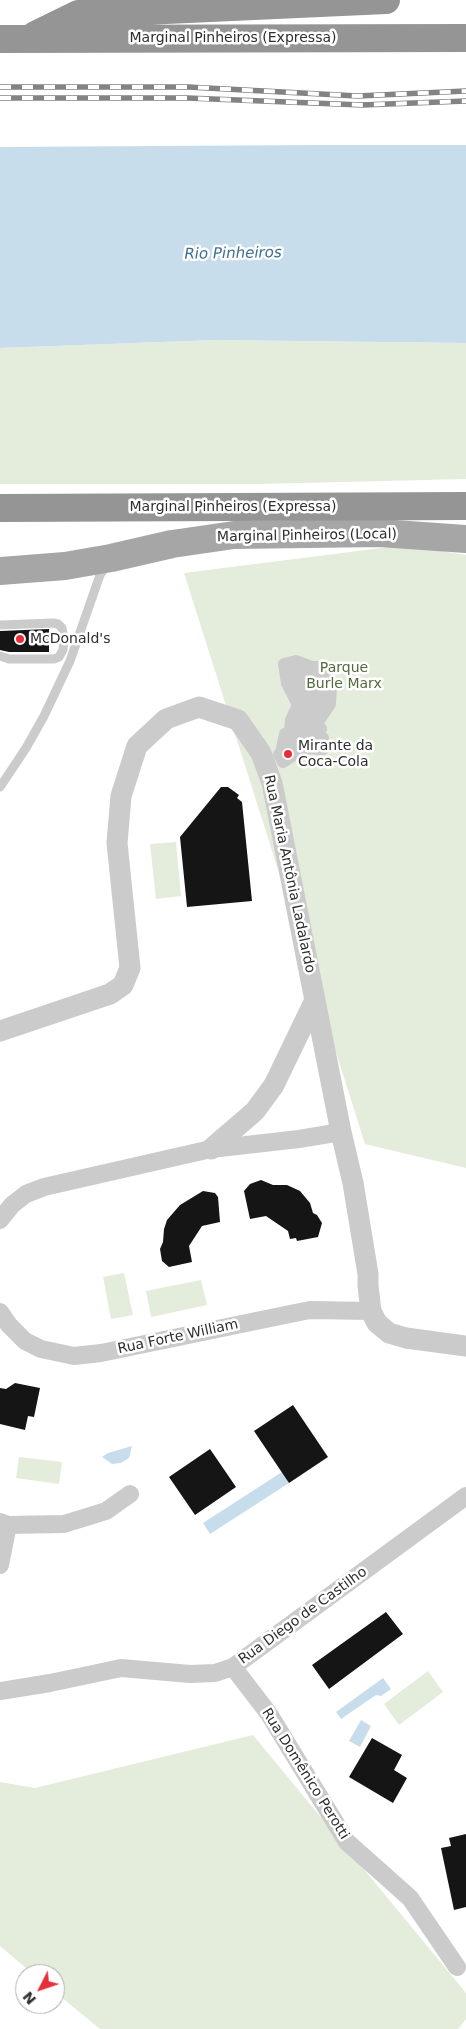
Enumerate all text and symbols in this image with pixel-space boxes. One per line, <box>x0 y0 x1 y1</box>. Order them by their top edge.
street label: Marginal Pinheiros (Expressa) <box>130 30 336 46</box>
water label: Rio Pinheiros <box>184 244 282 264</box>
street label: Marginal Pinheiros (Expressa) <box>130 499 336 515</box>
street label: Marginal Pinheiros (Local) <box>217 526 397 546</box>
place label: McDonald's <box>30 631 110 647</box>
marker: McDonald's <box>14 633 26 645</box>
park label: Parque Burle Marx <box>306 660 382 692</box>
place label: Mirante da Coca-Cola <box>298 738 373 770</box>
marker: Mirante da Coca-Cola <box>282 748 294 760</box>
street label: Rua Maria Antônia Ladalardo <box>260 774 318 974</box>
street label: Rua Forte William <box>116 1316 240 1358</box>
street label: Rua Diego de Castilho <box>236 1564 370 1668</box>
street label: Rua Domênico Perotti <box>258 1705 352 1843</box>
north arrow <box>15 1964 65 2014</box>
text: N <box>20 1989 39 2008</box>

